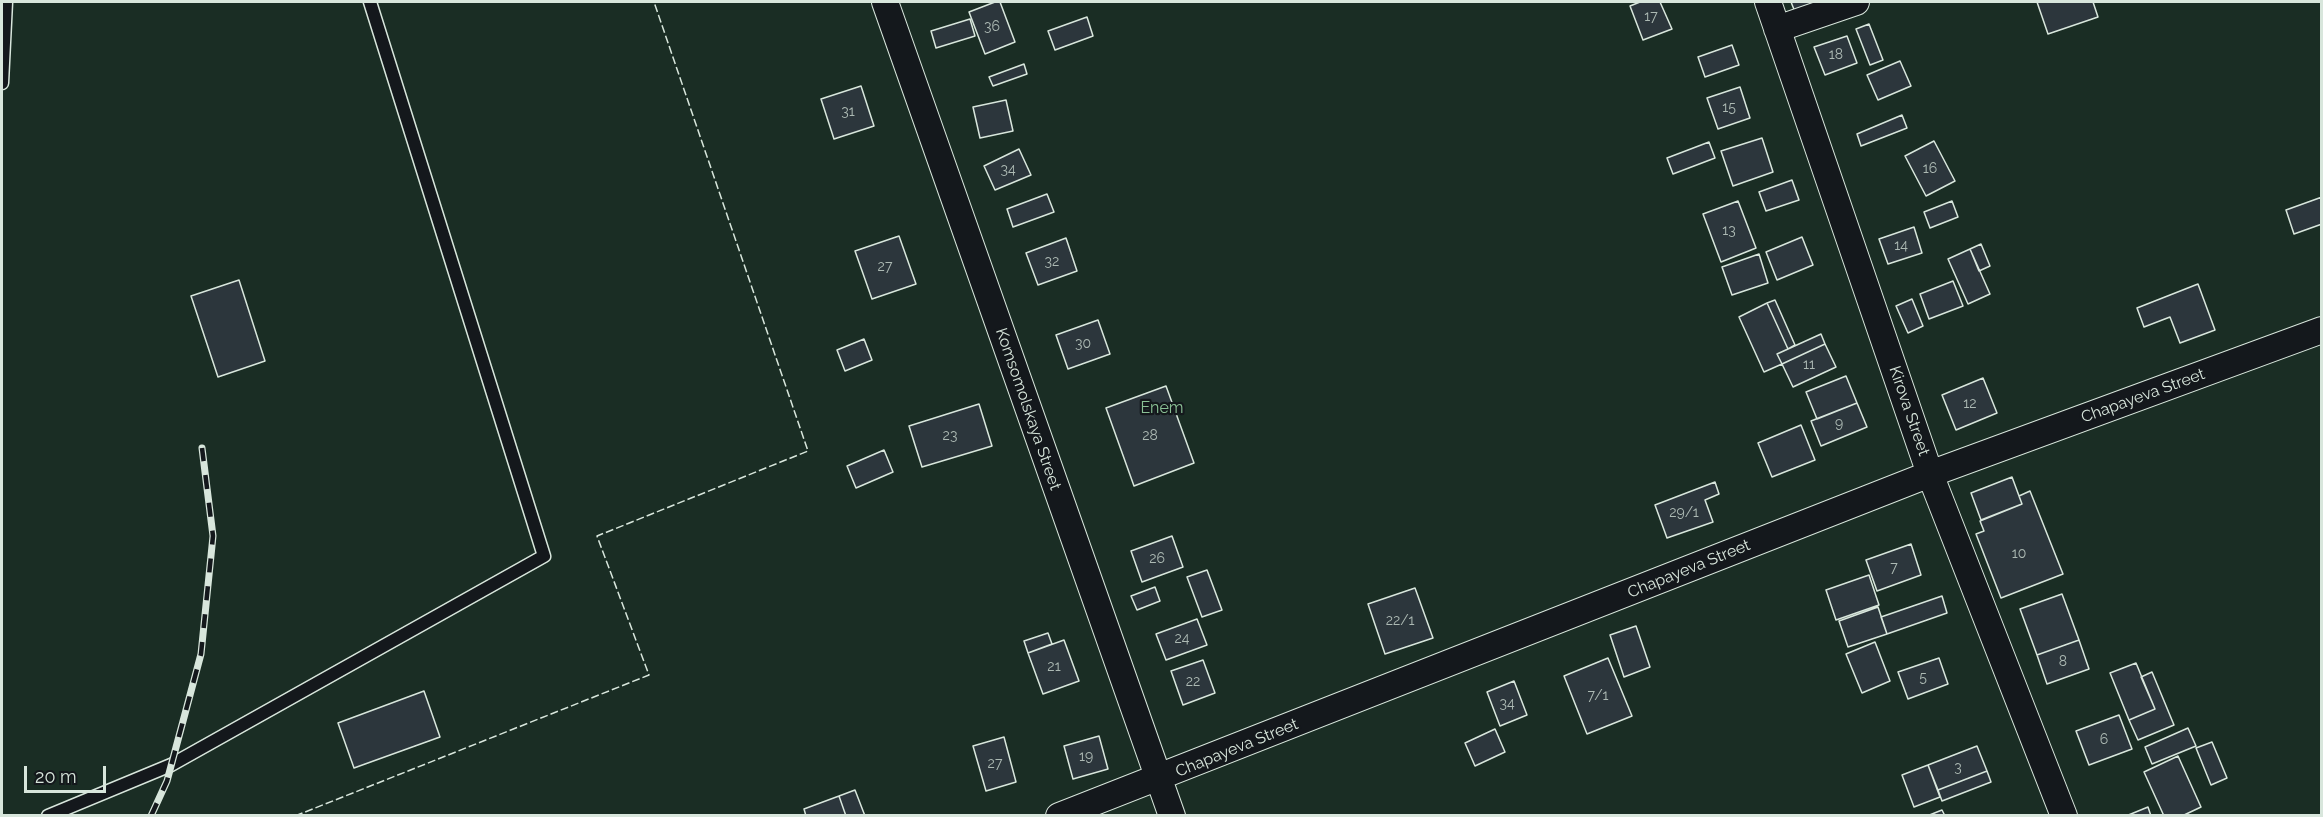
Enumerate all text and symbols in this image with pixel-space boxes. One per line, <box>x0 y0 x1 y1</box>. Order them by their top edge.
house number: 17 <box>1644 9 1658 25</box>
house number: 36 <box>984 19 1000 35</box>
house number: 18 <box>1829 47 1843 63</box>
house number: 15 <box>1722 100 1736 116</box>
house number: 31 <box>841 104 855 120</box>
house number: 16 <box>1923 161 1937 177</box>
house number: 34 <box>1000 162 1016 178</box>
house number: 13 <box>1722 223 1736 239</box>
house number: 14 <box>1894 238 1908 254</box>
house number: 32 <box>1045 254 1059 270</box>
house number: 27 <box>878 259 892 275</box>
street label: Komsomolskaya Street <box>991 325 1065 493</box>
house number: 30 <box>1075 336 1091 352</box>
house number: 11 <box>1803 357 1815 373</box>
street label: Kirova Street <box>1885 364 1933 458</box>
street label: Chapayeva Street <box>2078 365 2208 427</box>
house number: 12 <box>1963 396 1977 412</box>
park label: Enem <box>1140 398 1184 418</box>
house number: 9 <box>1835 416 1843 432</box>
house number: 23 <box>943 428 957 444</box>
house number: 28 <box>1142 428 1158 444</box>
house number: 29/1 <box>1669 505 1699 521</box>
street label: Chapayeva Street <box>1625 536 1753 602</box>
house number: 10 <box>2012 546 2026 562</box>
house number: 26 <box>1149 551 1165 567</box>
house number: 7 <box>1890 560 1898 576</box>
house number: 22/1 <box>1386 613 1414 629</box>
house number: 24 <box>1175 631 1189 647</box>
house number: 8 <box>2059 654 2067 670</box>
house number: 21 <box>1047 659 1061 675</box>
house number: 5 <box>1919 670 1927 686</box>
house number: 22 <box>1186 674 1200 690</box>
house number: 7/1 <box>1588 688 1608 704</box>
house number: 34 <box>1499 696 1515 712</box>
street label: Chapayeva Street <box>1173 715 1301 781</box>
house number: 6 <box>2100 732 2108 748</box>
house number: 19 <box>1079 749 1093 765</box>
scale bar <box>27 754 110 792</box>
house number: 27 <box>988 756 1002 772</box>
house number: 3 <box>1954 760 1962 776</box>
text: 20 m <box>35 766 77 787</box>

